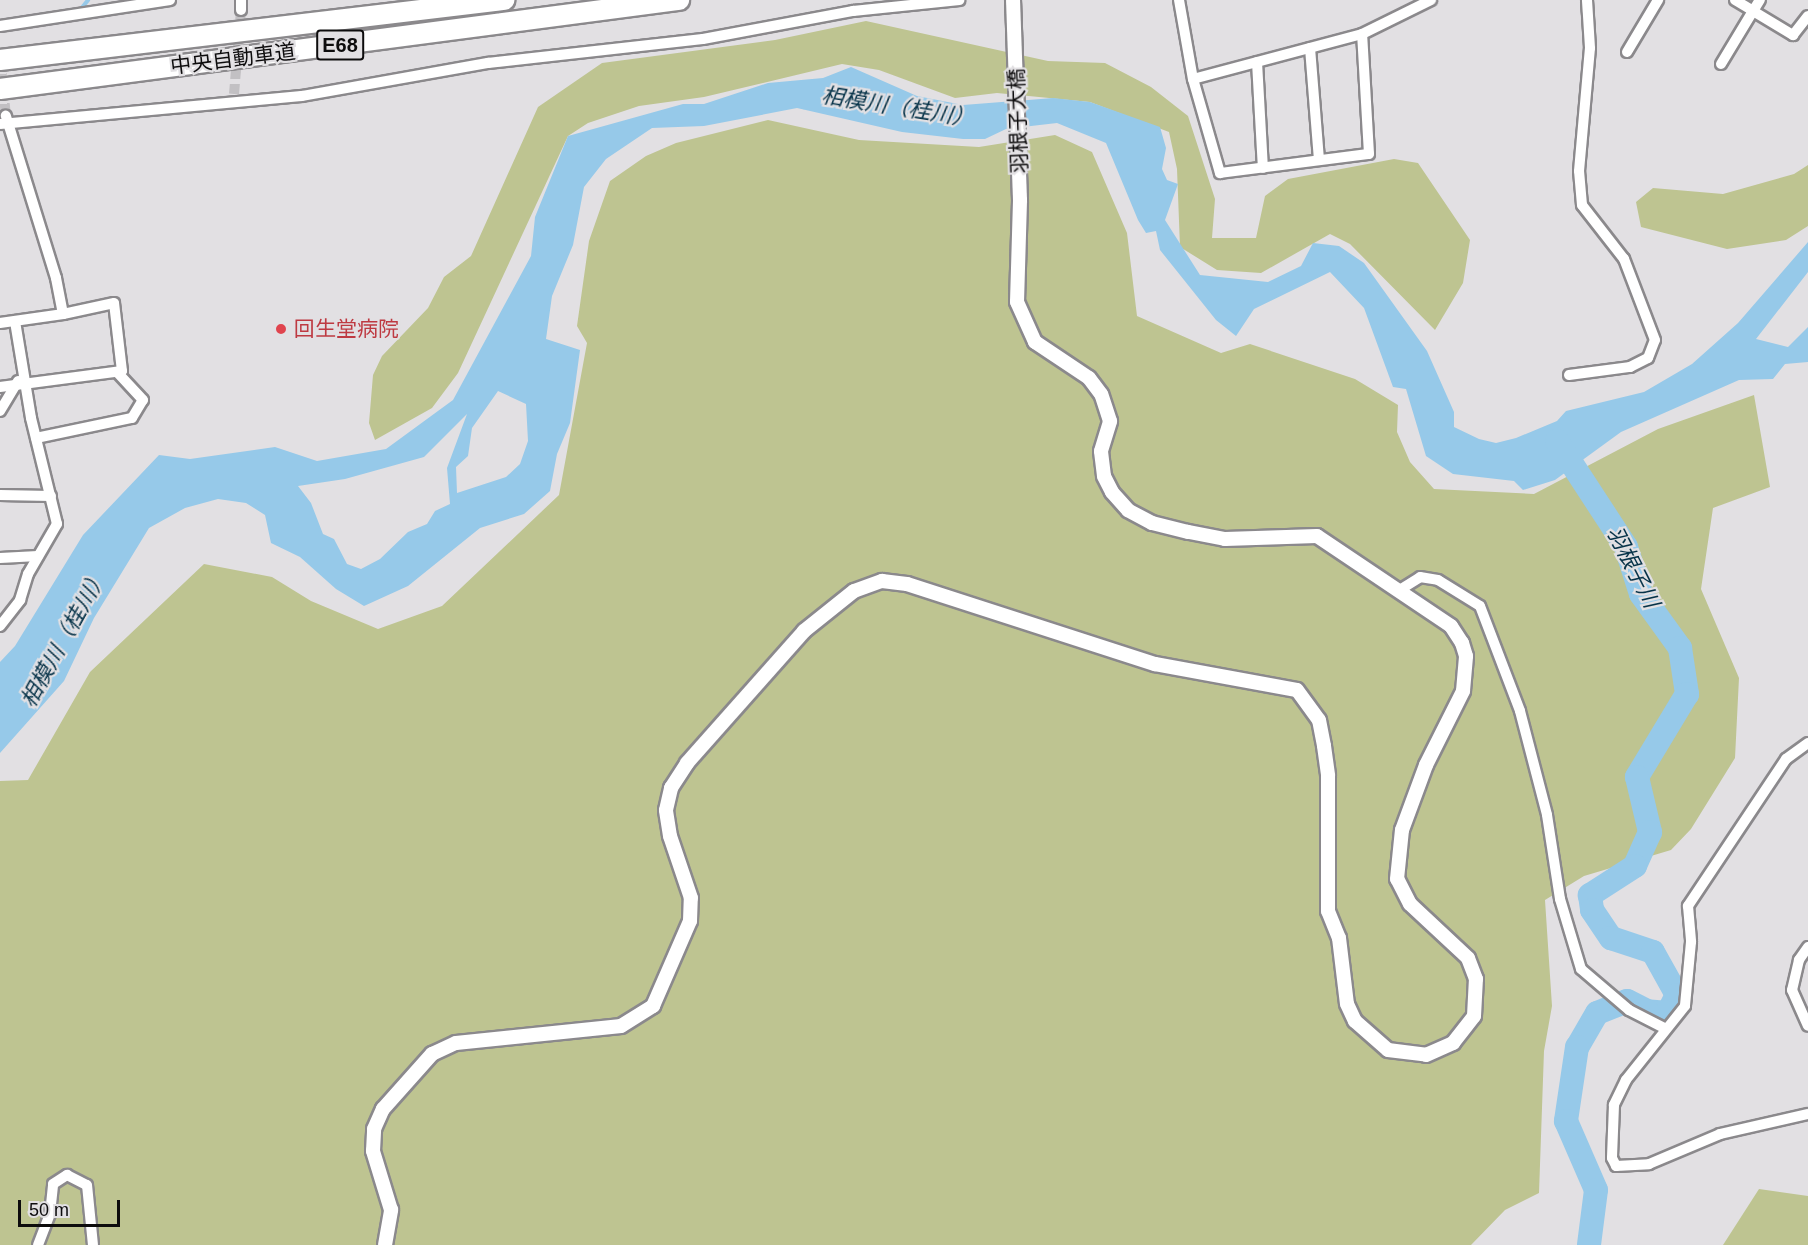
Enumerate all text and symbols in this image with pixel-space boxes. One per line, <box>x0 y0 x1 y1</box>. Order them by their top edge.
road number: E68 <box>316 28 364 62</box>
street label: 中央自動車道 <box>169 39 297 79</box>
street label: 羽根子大橋 <box>1004 68 1032 174</box>
water label: 相模川（桂川） <box>820 82 976 132</box>
place label: 回生堂病院 <box>294 316 399 342</box>
marker: 回生堂病院 <box>272 320 290 338</box>
water label: 羽根子川 <box>1601 522 1665 612</box>
water label: 相模川（桂川） <box>15 564 113 712</box>
scale bar <box>21 1188 123 1226</box>
text: 50 m <box>29 1200 69 1220</box>

